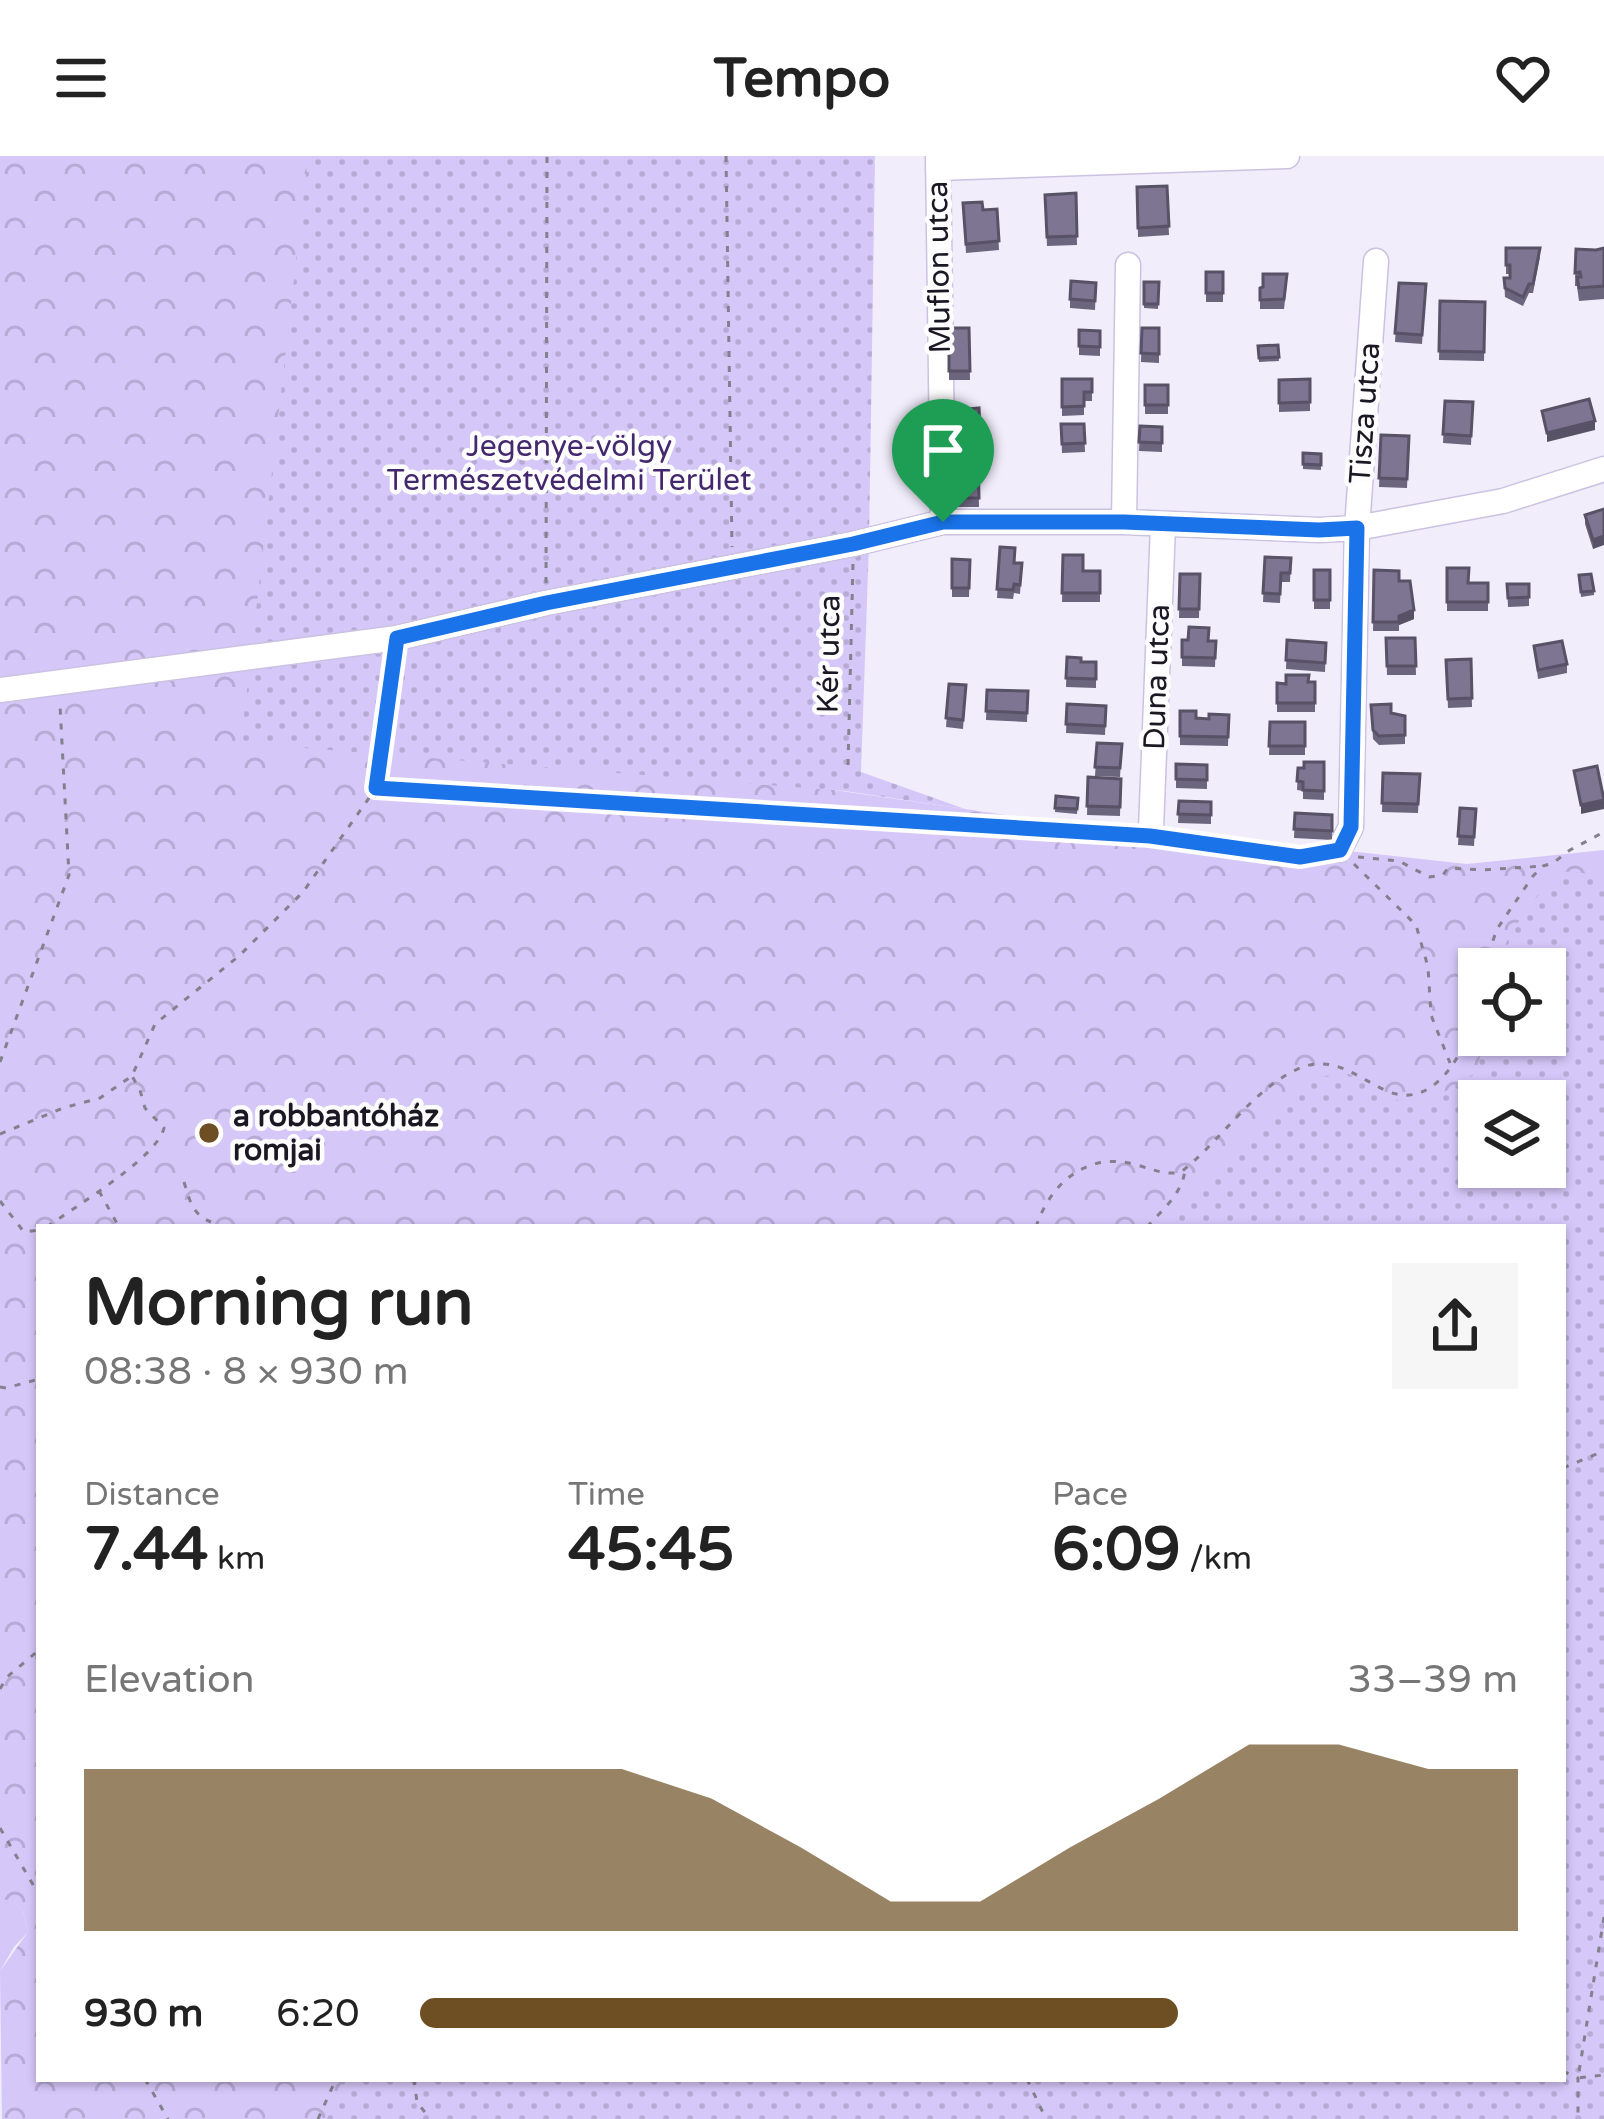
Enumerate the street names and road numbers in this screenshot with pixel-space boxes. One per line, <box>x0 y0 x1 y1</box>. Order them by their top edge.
street label: Muflon utca <box>919 180 959 354</box>
street label: Tisza utca <box>1342 341 1388 485</box>
street label: Kér utca <box>809 594 849 714</box>
street label: Duna utca <box>1136 603 1178 751</box>

